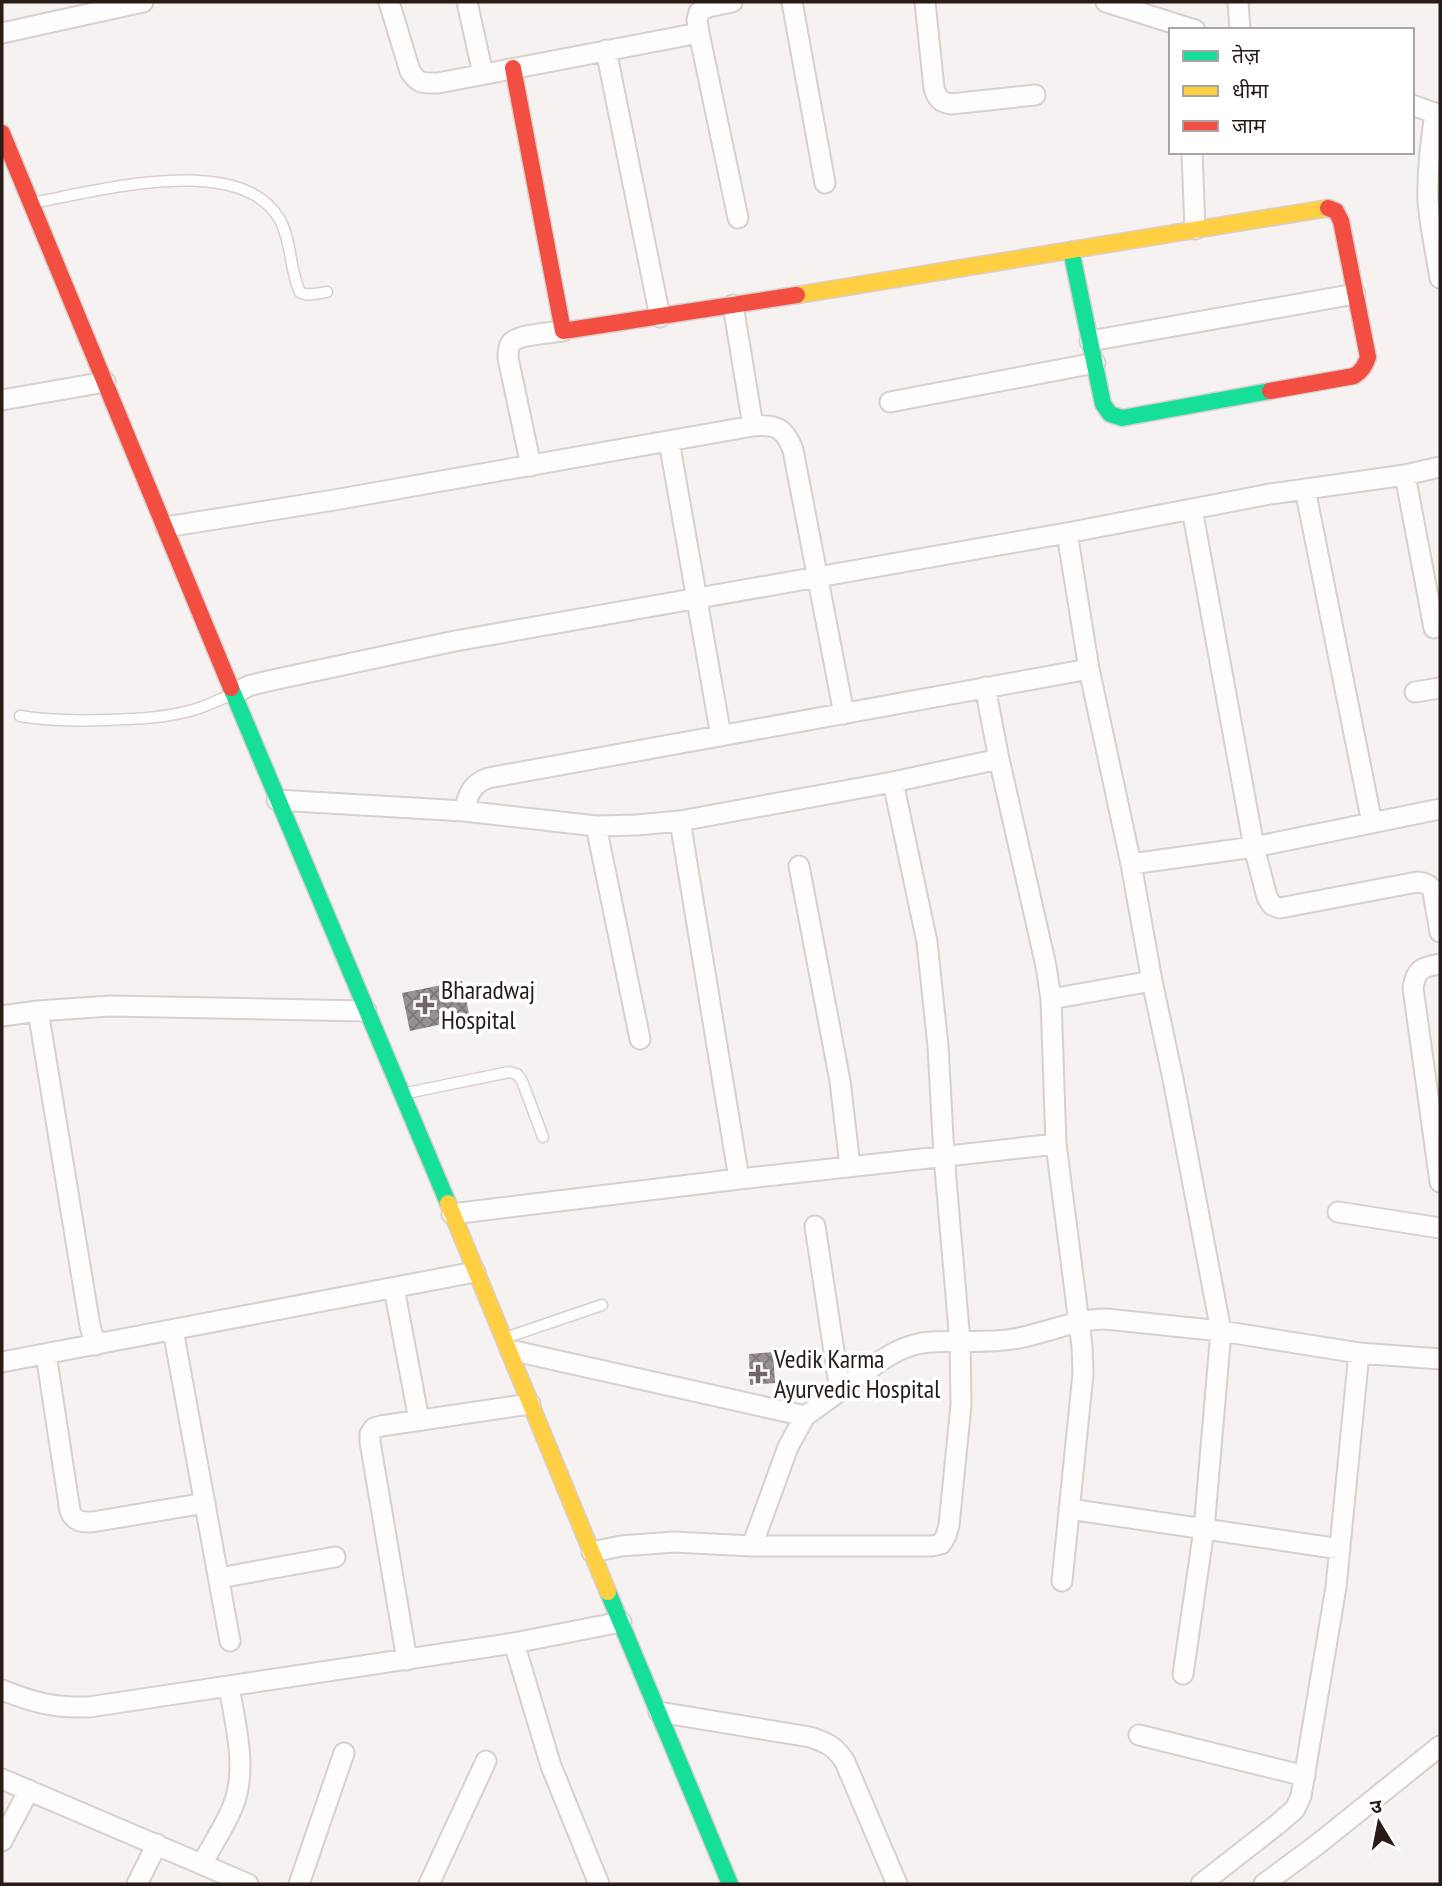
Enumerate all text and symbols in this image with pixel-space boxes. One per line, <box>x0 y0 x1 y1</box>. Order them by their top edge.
legend <box>1169 28 1414 154</box>
text: तेज़ <box>1232 42 1260 69</box>
text: धीमा <box>1232 77 1269 104</box>
text: जाम <box>1232 112 1266 139</box>
place label: Bharadwaj Hospital <box>441 973 535 1036</box>
marker: Bharadwaj Hospital <box>415 995 435 1015</box>
place label: Vedik Karma Ayurvedic Hospital <box>773 1342 940 1405</box>
marker: Vedik Karma Ayurvedic Hospital <box>748 1364 768 1384</box>
north arrow <box>1344 1788 1414 1858</box>
text: उ <box>1368 1793 1384 1819</box>

